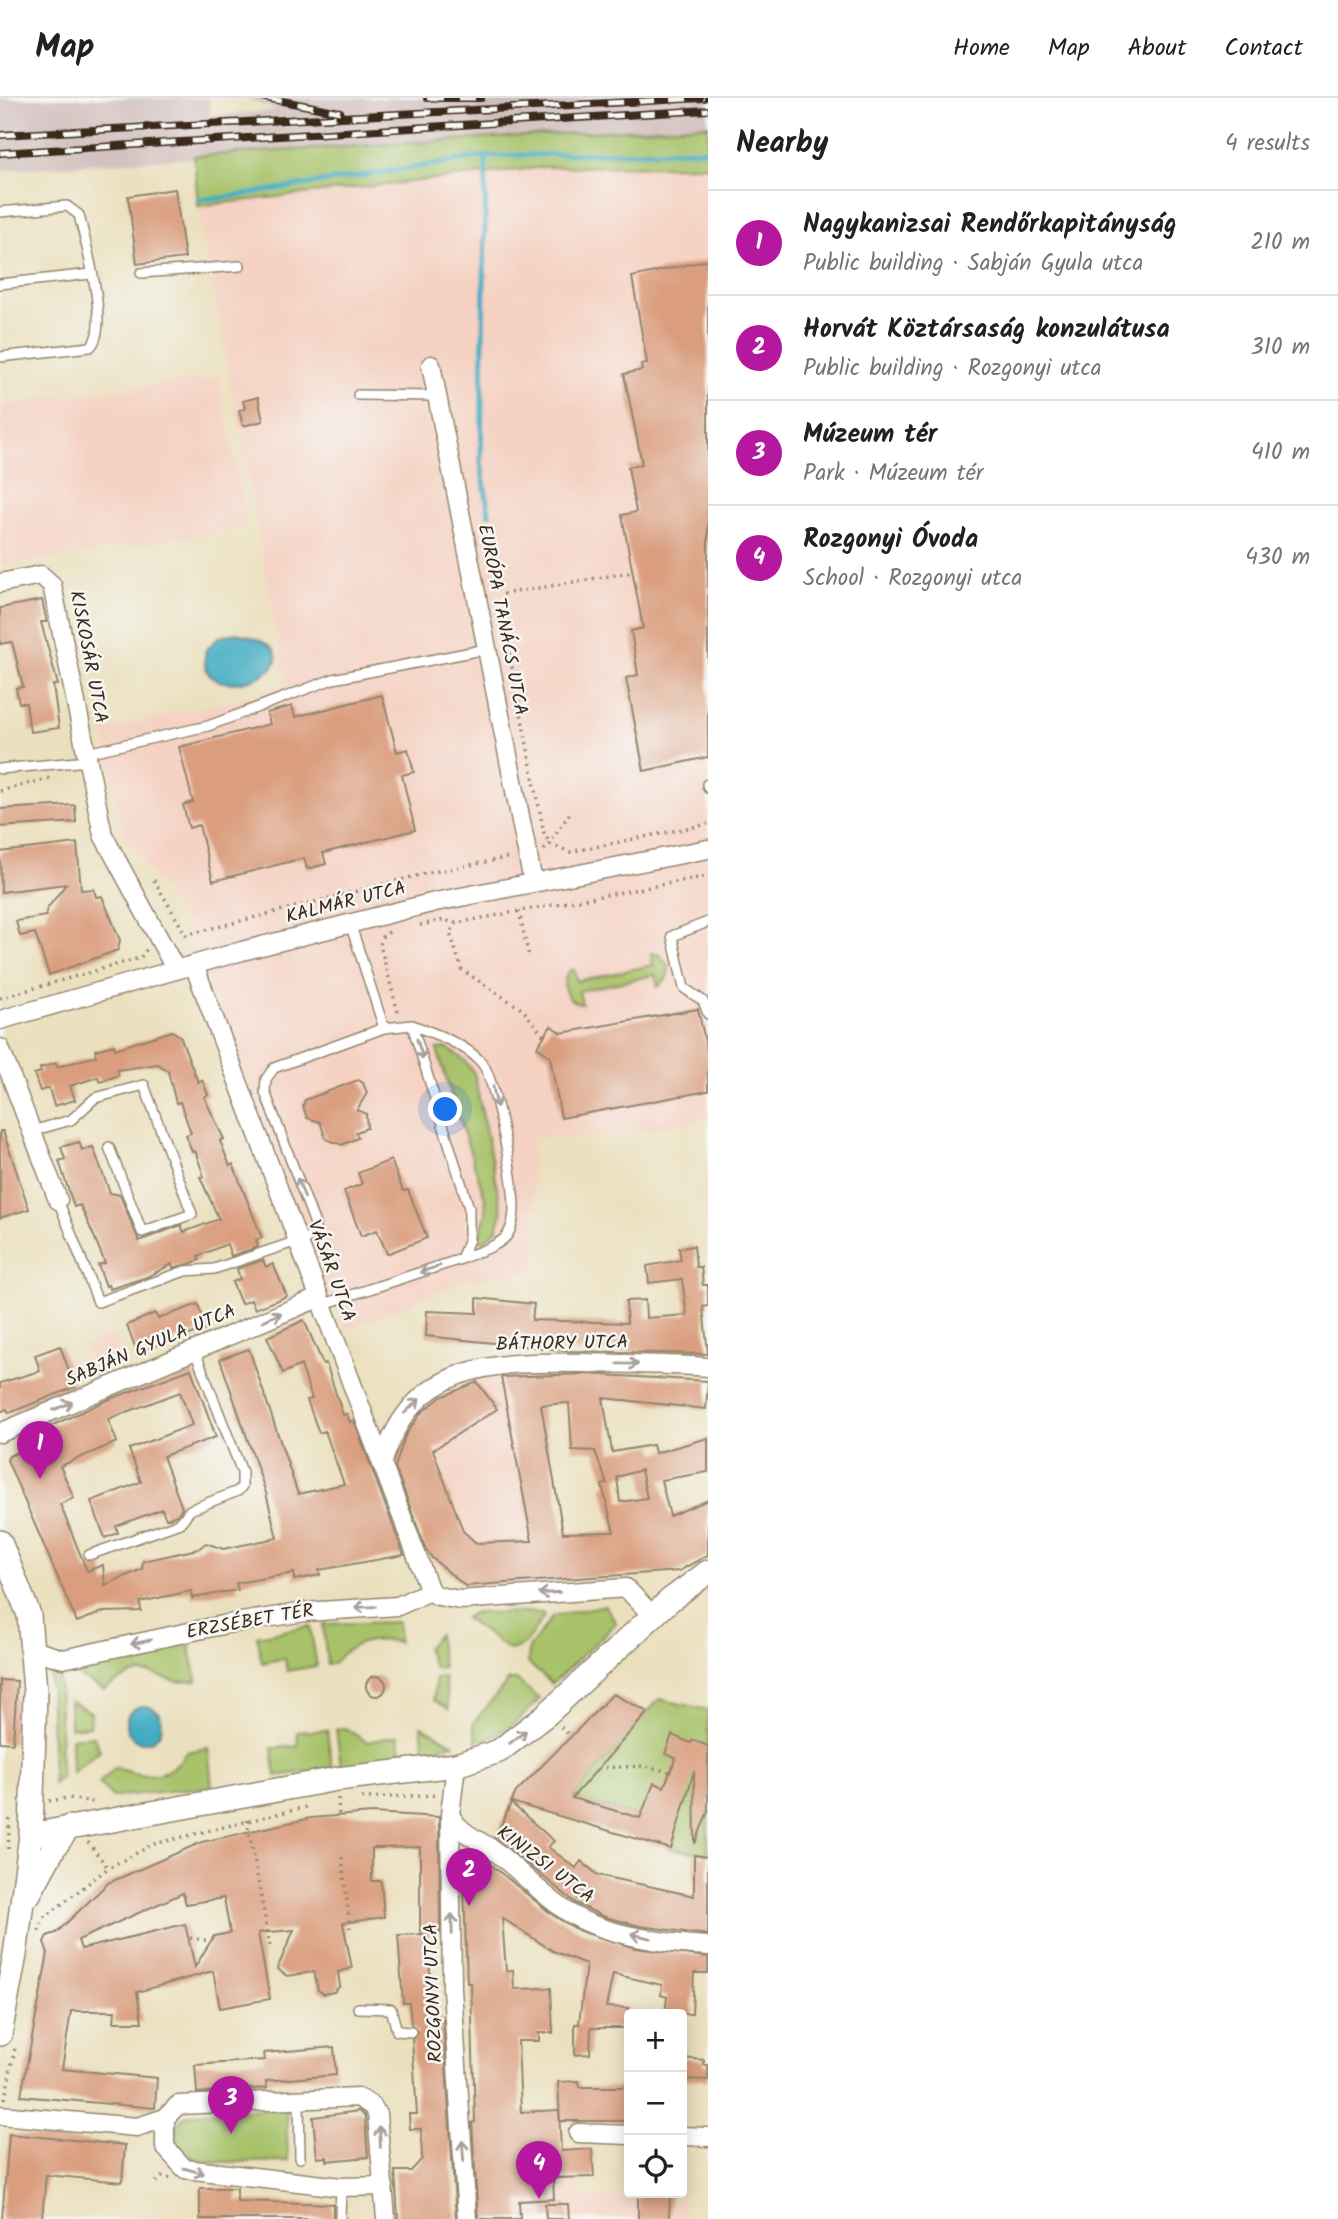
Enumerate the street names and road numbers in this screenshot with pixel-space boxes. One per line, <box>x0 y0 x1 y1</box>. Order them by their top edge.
street label: EURÓPA TANÁCS UTCA <box>469 522 535 718</box>
street label: KISKOSÁR UTCA <box>60 588 116 726</box>
street label: KALMÁR UTCA <box>283 874 409 932</box>
street label: VÁSÁR UTCA <box>299 1216 363 1326</box>
street label: SABJÁN GYULA UTCA <box>61 1297 241 1395</box>
street label: BÁTHORY UTCA <box>496 1328 628 1360</box>
street label: ERZSÉBET TÉR <box>184 1596 316 1648</box>
street label: KINIZSI UTCA <box>490 1818 600 1912</box>
street label: ROZGONYI UTCA <box>417 1923 451 2063</box>

